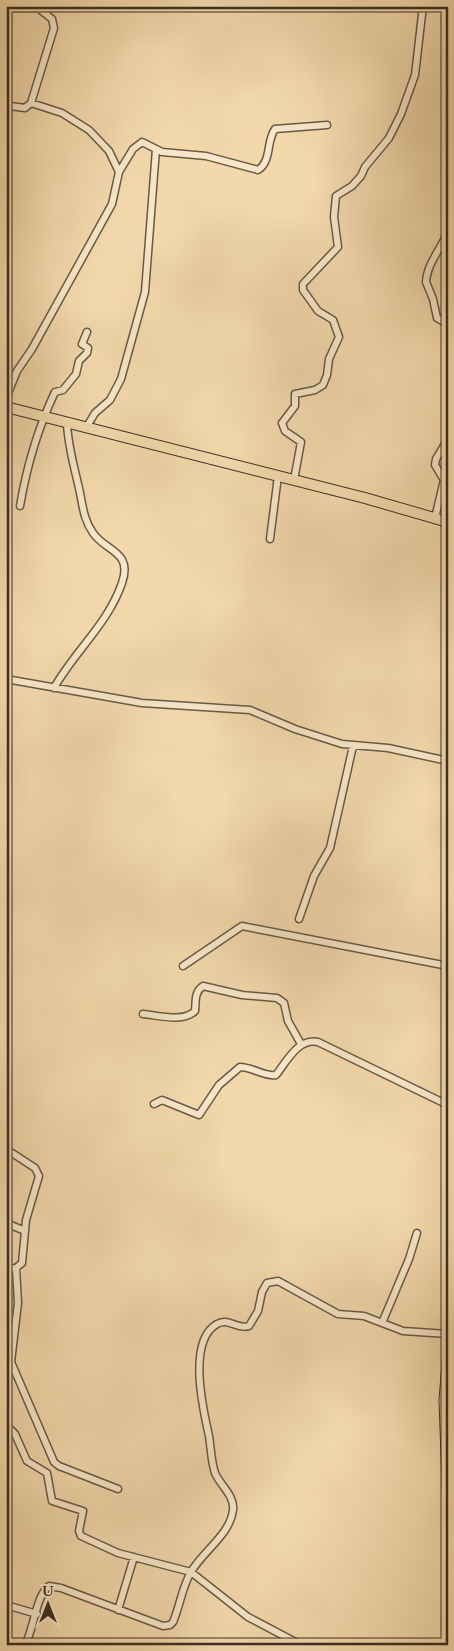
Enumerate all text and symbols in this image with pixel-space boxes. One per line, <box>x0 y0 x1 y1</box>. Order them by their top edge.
north arrow <box>22 1578 72 1628</box>
text: U <box>42 1582 54 1601</box>

